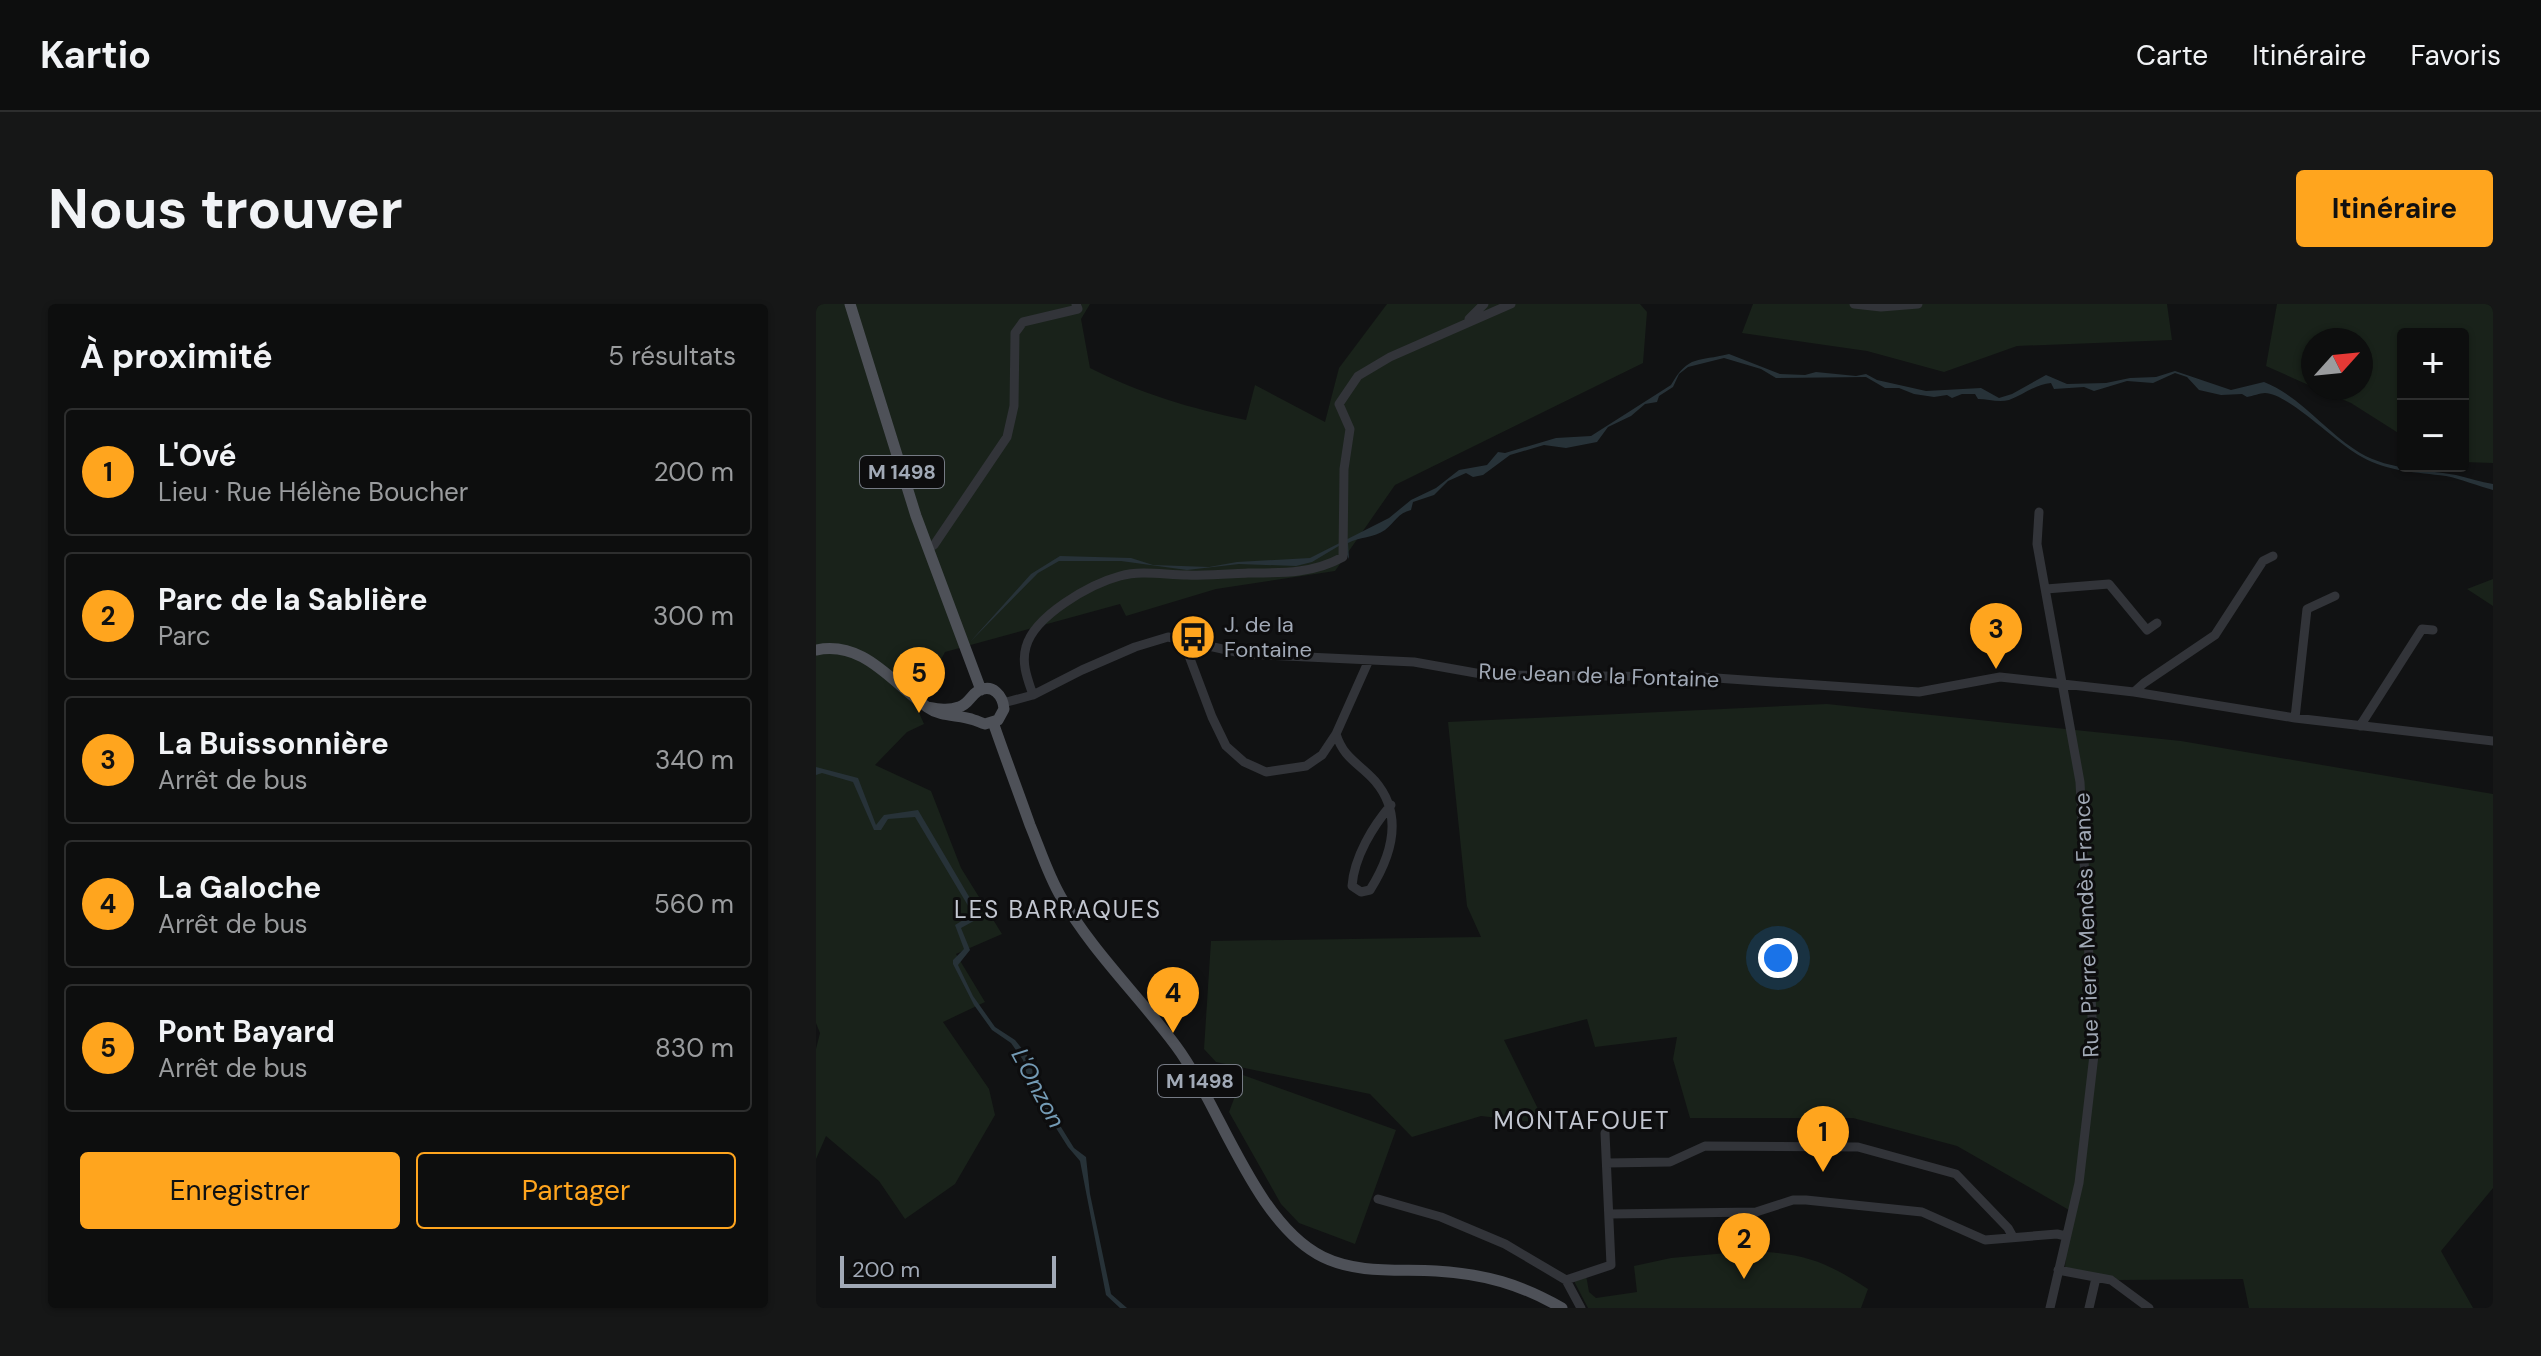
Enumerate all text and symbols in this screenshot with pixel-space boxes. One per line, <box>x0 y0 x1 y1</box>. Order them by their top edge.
text: Kartio <box>40 30 151 80</box>
text: Carte <box>2136 37 2208 74</box>
text: Itinéraire <box>2252 37 2366 74</box>
text: Favoris <box>2410 37 2501 74</box>
button: Itinéraire <box>2296 170 2493 247</box>
text: Nous trouver <box>48 172 403 245</box>
north arrow <box>2301 328 2373 400</box>
map controls <box>2397 328 2469 472</box>
button: + <box>2397 328 2469 400</box>
text: À proximité <box>80 334 273 379</box>
text: 5 résultats <box>608 339 736 373</box>
button: − <box>2397 400 2469 472</box>
text: L'Ové <box>158 436 237 475</box>
text: 1 <box>103 455 113 489</box>
text: 200 m <box>654 455 734 489</box>
road number: M 1498 <box>860 456 944 488</box>
text: Lieu · Rue Hélène Boucher <box>158 475 468 509</box>
text: Parc de la Sablière <box>158 580 427 619</box>
text: 2 <box>100 599 116 633</box>
text: 300 m <box>653 599 734 633</box>
pin: 3 <box>1970 603 2022 669</box>
place label: J. de la Fontaine <box>1224 610 1312 664</box>
bus stop icon: J. de la Fontaine <box>1169 613 1217 661</box>
text: Parc <box>158 619 211 653</box>
pin: 5 <box>893 647 945 713</box>
street label: Rue Jean de la Fontaine <box>1478 657 1720 694</box>
text: La Buissonnière <box>158 724 389 763</box>
text: 3 <box>100 743 116 777</box>
text: 340 m <box>655 743 734 777</box>
text: Arrêt de bus <box>158 763 308 797</box>
street label: Rue Pierre Mendès France <box>2067 792 2106 1058</box>
text: La Galoche <box>158 868 321 907</box>
text: 4 <box>100 887 116 921</box>
text: 560 m <box>654 887 734 921</box>
district label: LES BARRAQUES <box>954 894 1162 925</box>
text: Arrêt de bus <box>158 907 308 941</box>
your location <box>1758 938 1798 978</box>
pin: 4 <box>1147 967 1199 1033</box>
text: Pont Bayard <box>158 1012 335 1051</box>
text: 5 <box>100 1031 116 1065</box>
text: 830 m <box>655 1031 734 1065</box>
water label: L'Onzon <box>1005 1043 1072 1133</box>
text: Arrêt de bus <box>158 1051 308 1085</box>
road number: M 1498 <box>1158 1065 1242 1097</box>
district label: MONTAFOUET <box>1493 1105 1671 1136</box>
pin: 1 <box>1797 1106 1849 1172</box>
button: Enregistrer <box>80 1152 400 1229</box>
button: Partager <box>416 1152 736 1229</box>
pin: 2 <box>1718 1213 1770 1279</box>
scale bar <box>840 1252 1056 1288</box>
text: 200 m <box>852 1255 920 1284</box>

